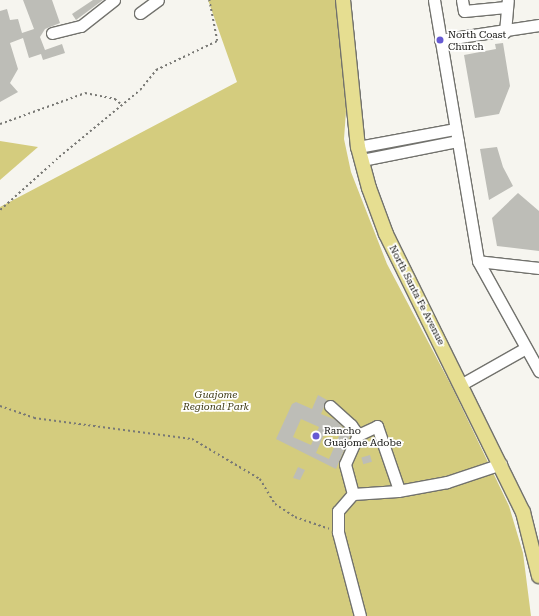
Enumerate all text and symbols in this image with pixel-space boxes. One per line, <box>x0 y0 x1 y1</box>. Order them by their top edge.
place label: North Coast Church <box>448 28 506 52</box>
marker: North Coast Church <box>435 35 445 45</box>
street label: North Santa Fe Avenue <box>387 243 447 347</box>
park label: Guajome Regional Park <box>183 388 249 412</box>
place label: Rancho Guajome Adobe <box>324 424 401 448</box>
marker: Rancho Guajome Adobe <box>311 431 321 441</box>

